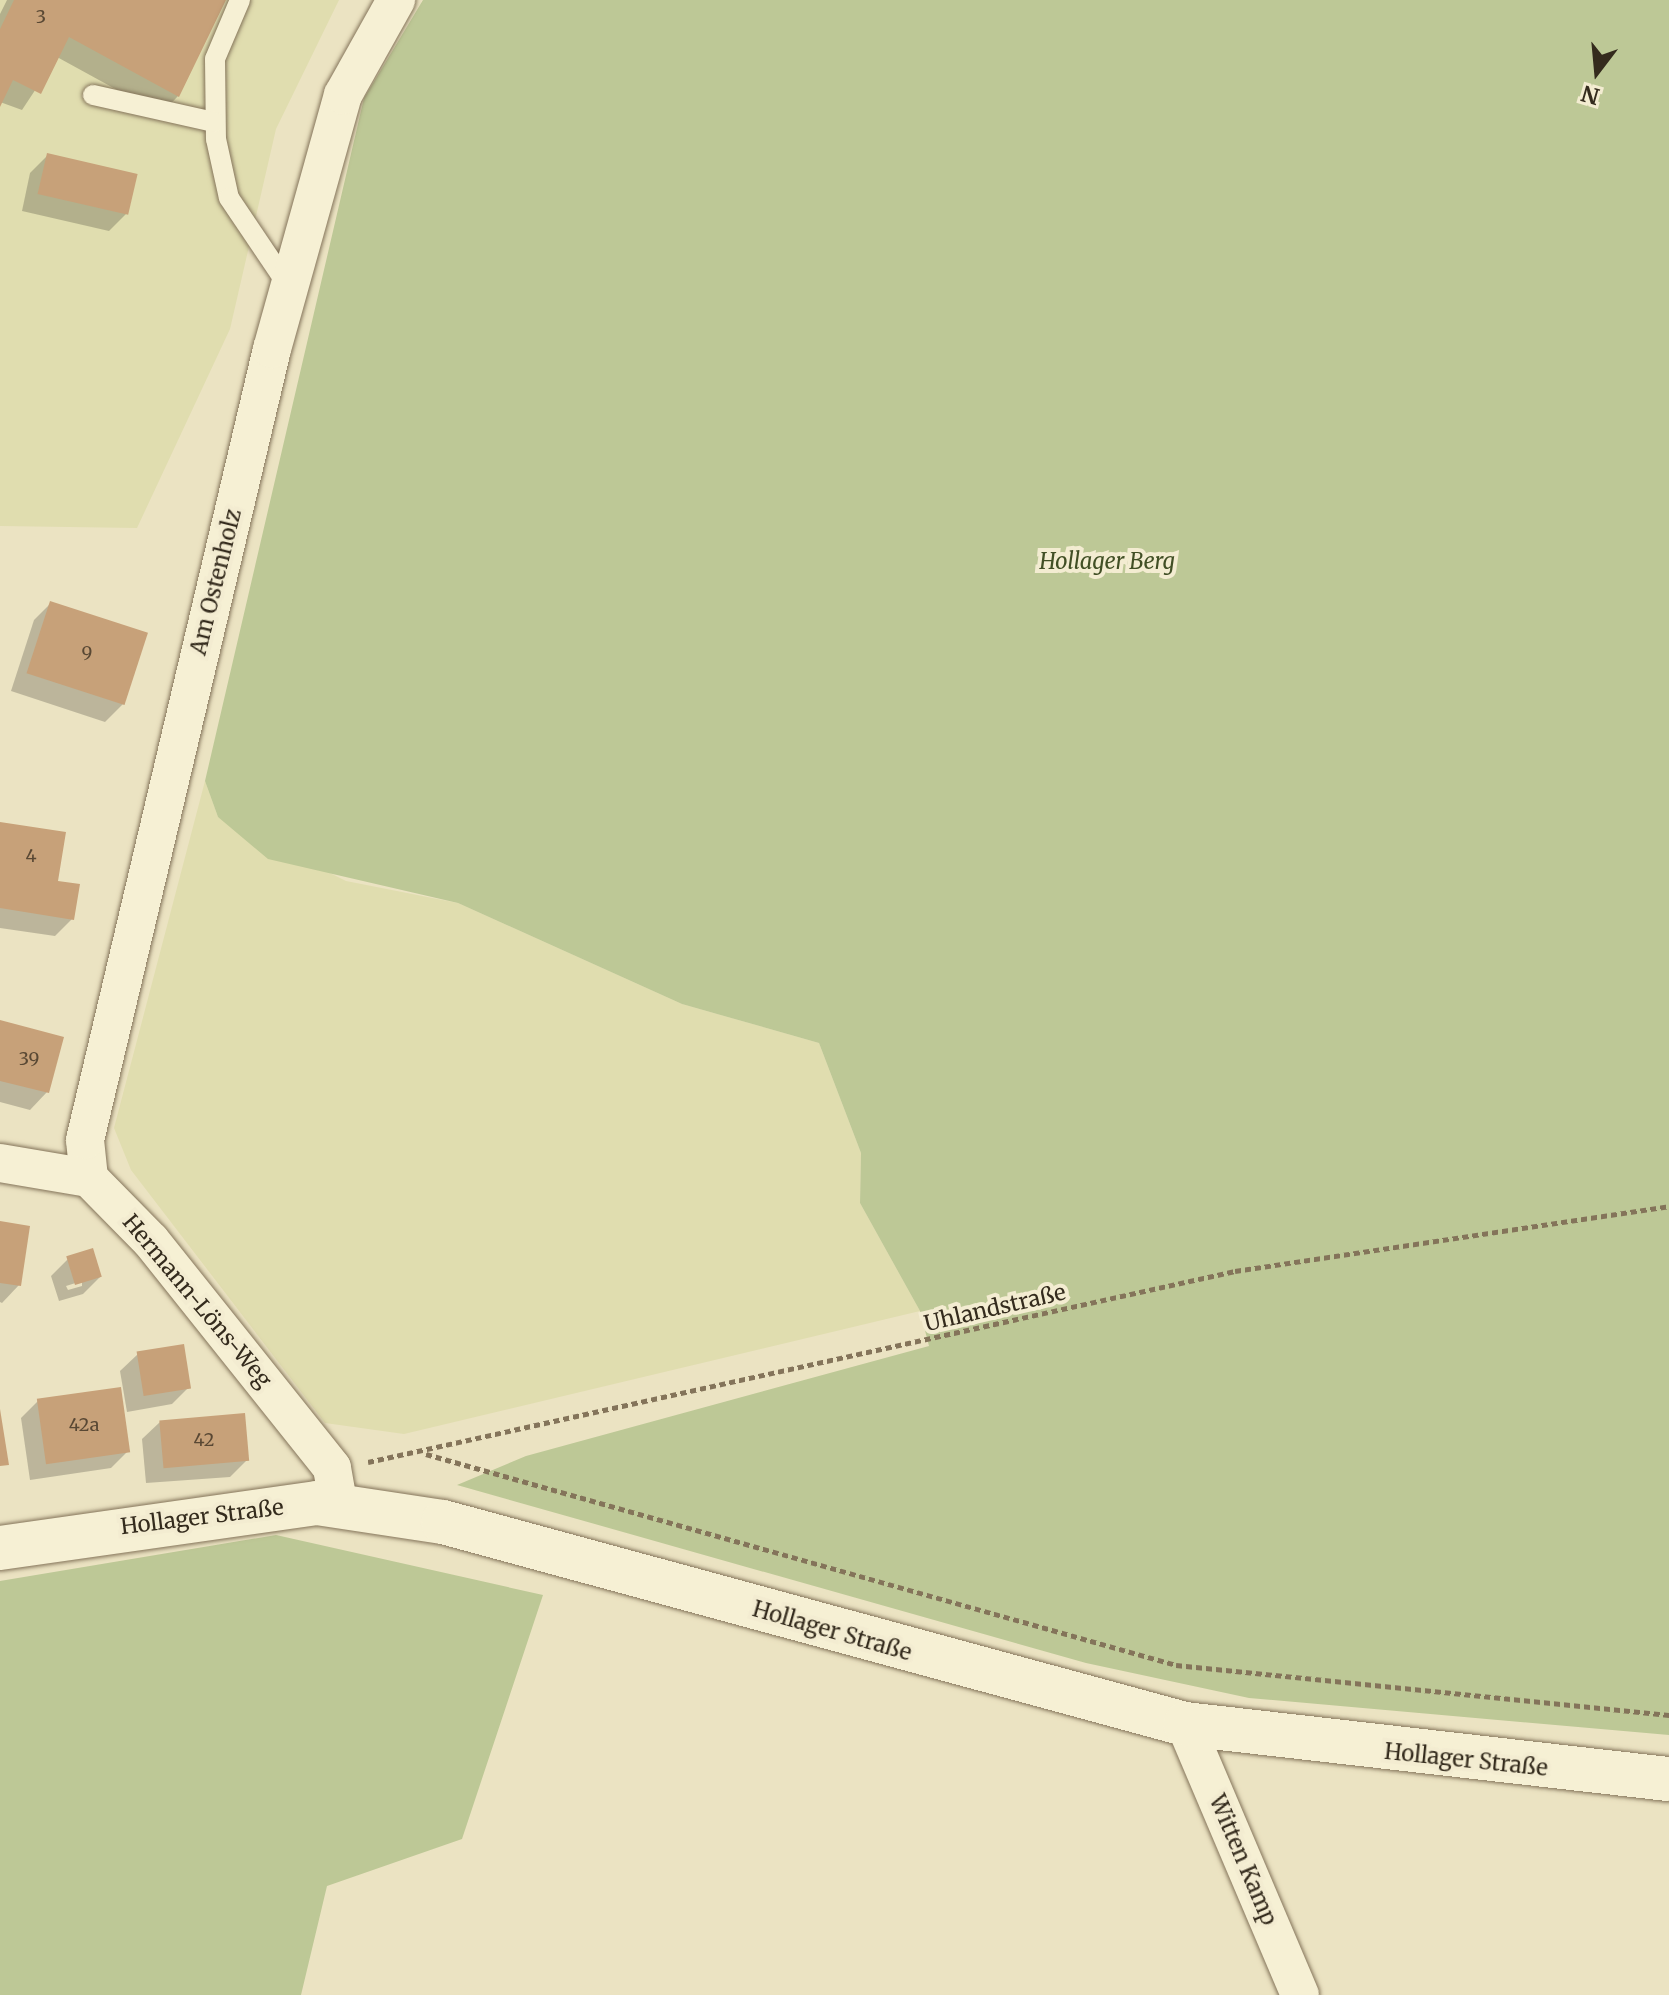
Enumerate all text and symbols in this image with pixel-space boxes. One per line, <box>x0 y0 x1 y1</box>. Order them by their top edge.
house number: 3 <box>36 6 46 28</box>
north arrow <box>1557 32 1637 112</box>
text: N <box>1578 79 1603 111</box>
street label: Am Ostenholz <box>185 506 247 658</box>
park label: Hollager Berg <box>1039 549 1175 575</box>
house number: 9 <box>82 642 92 664</box>
house number: 4 <box>25 845 37 867</box>
house number: 39 <box>19 1048 39 1070</box>
street label: Hermann-Löns-Weg <box>117 1209 277 1393</box>
street label: Uhlandstraße <box>922 1279 1068 1337</box>
house number: 42a <box>69 1414 99 1436</box>
house number: 42 <box>194 1429 214 1451</box>
street label: Hollager Straße <box>119 1494 285 1540</box>
street label: Hollager Straße <box>749 1596 915 1666</box>
street label: Hollager Straße <box>1383 1738 1549 1782</box>
street label: Witten Kamp <box>1204 1791 1282 1929</box>

